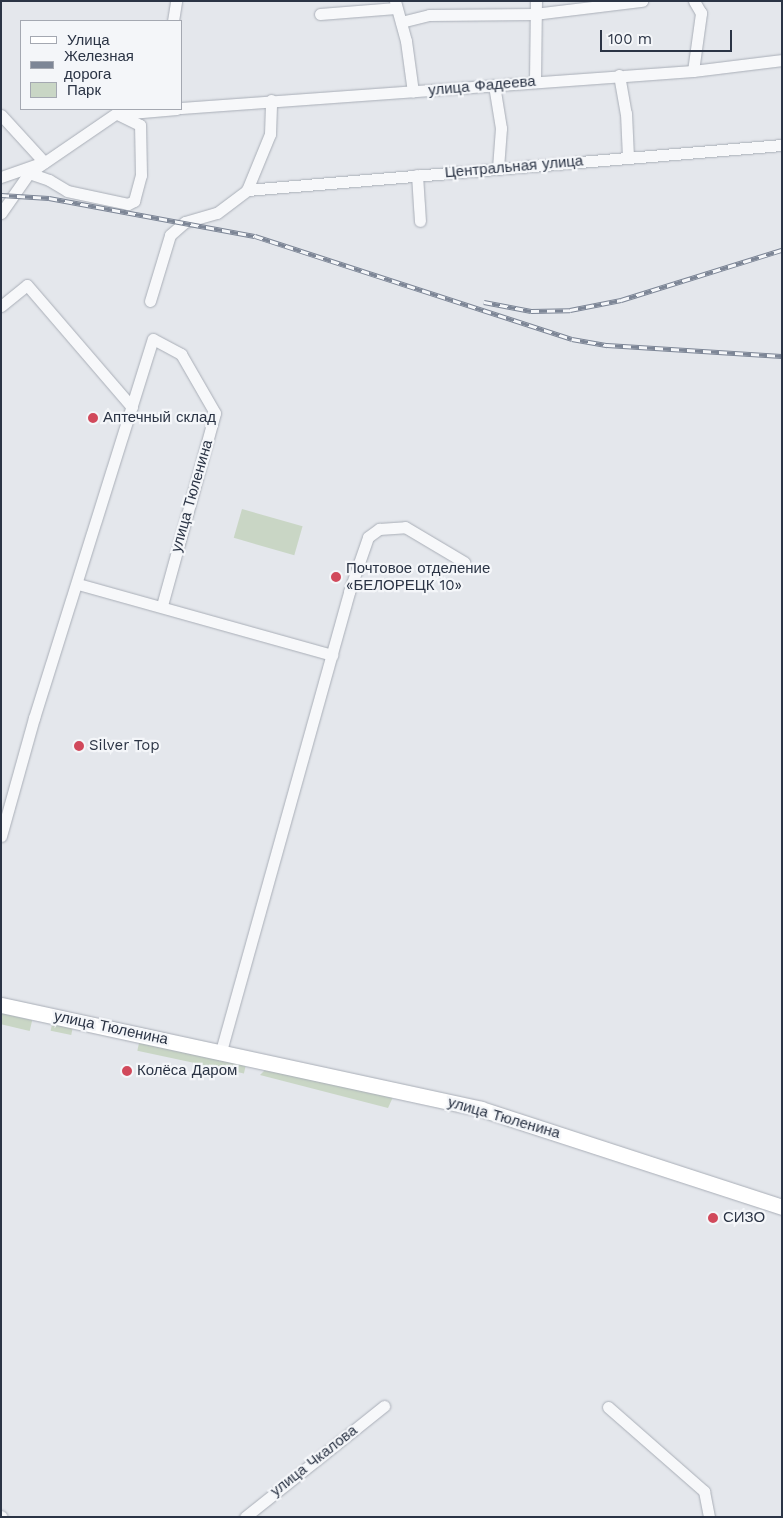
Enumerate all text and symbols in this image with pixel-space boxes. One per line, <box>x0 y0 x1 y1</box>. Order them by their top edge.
legend <box>20 20 182 110</box>
scale bar <box>603 20 736 52</box>
text: 100 m <box>608 30 652 48</box>
text: Улица <box>67 31 110 49</box>
text: Железная дорога <box>64 47 134 83</box>
street label: улица Фадеева <box>428 72 536 100</box>
text: Парк <box>67 81 101 99</box>
street label: Центральная улица <box>444 152 584 182</box>
place label: Аптечный склад <box>103 409 216 427</box>
marker: Аптечный склад <box>87 412 99 424</box>
street label: улица Тюленина <box>167 438 217 554</box>
place label: Почтовое отделение «БЕЛОРЕЦК 10» <box>346 559 490 594</box>
marker: Почтовое отделение «БЕЛОРЕЦК 10» <box>330 571 342 583</box>
place label: Silver Top <box>89 737 160 755</box>
marker: Silver Top <box>73 740 85 752</box>
street label: улица Тюленина <box>52 1007 170 1049</box>
place label: Колёса Даром <box>137 1062 237 1080</box>
marker: Колёса Даром <box>121 1065 133 1077</box>
street label: улица Тюленина <box>446 1093 562 1143</box>
place label: СИЗО <box>723 1209 765 1227</box>
marker: СИЗО <box>707 1212 719 1224</box>
street label: улица Чкалова <box>267 1422 361 1500</box>

